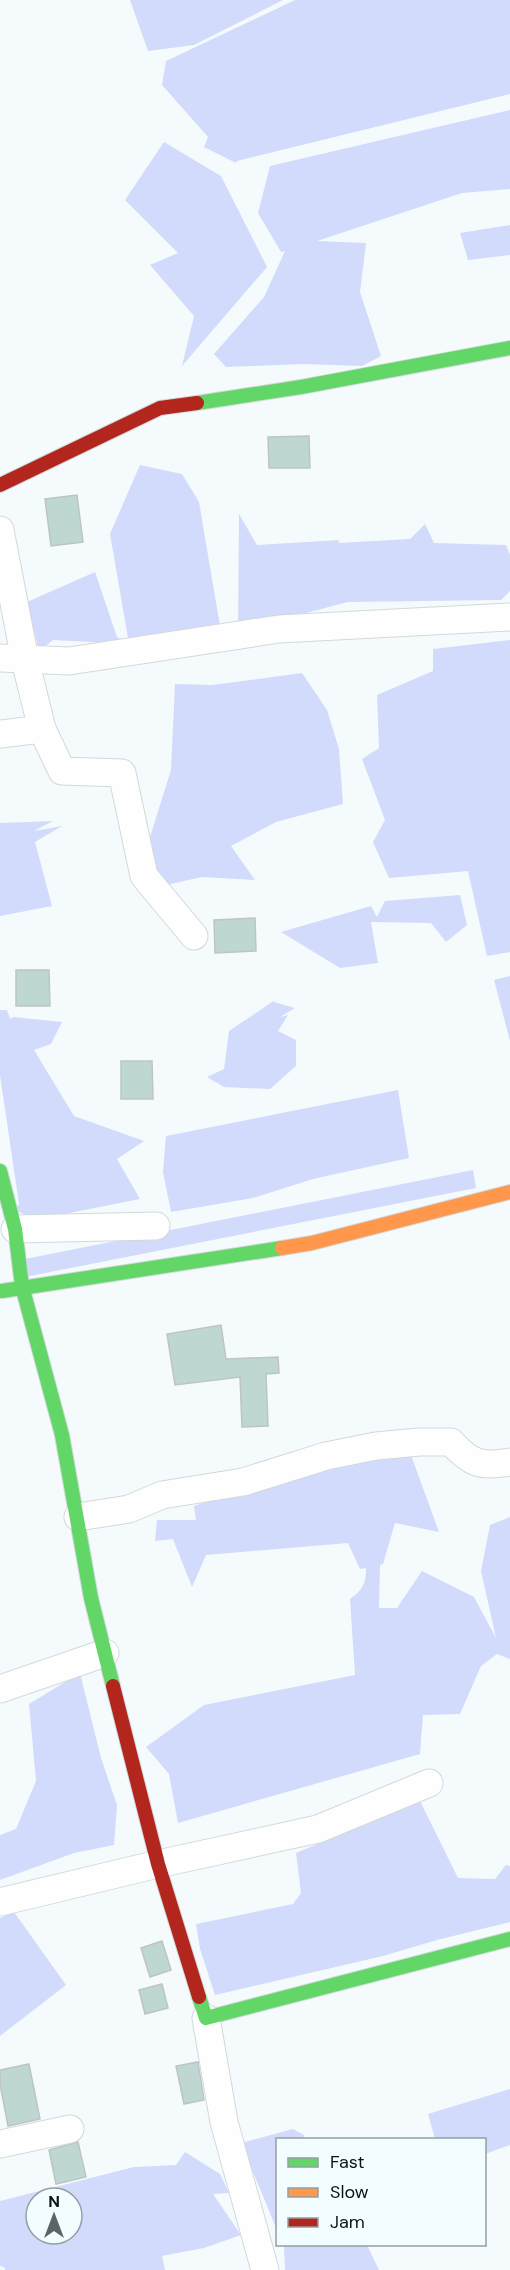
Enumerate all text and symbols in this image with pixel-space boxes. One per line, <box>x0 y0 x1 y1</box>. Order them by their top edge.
legend <box>276 2138 486 2246</box>
text: Fast <box>330 2150 365 2174</box>
text: Slow <box>330 2180 369 2204</box>
north arrow <box>24 2186 84 2246</box>
text: N <box>48 2191 60 2212</box>
text: Jam <box>330 2210 365 2234</box>

